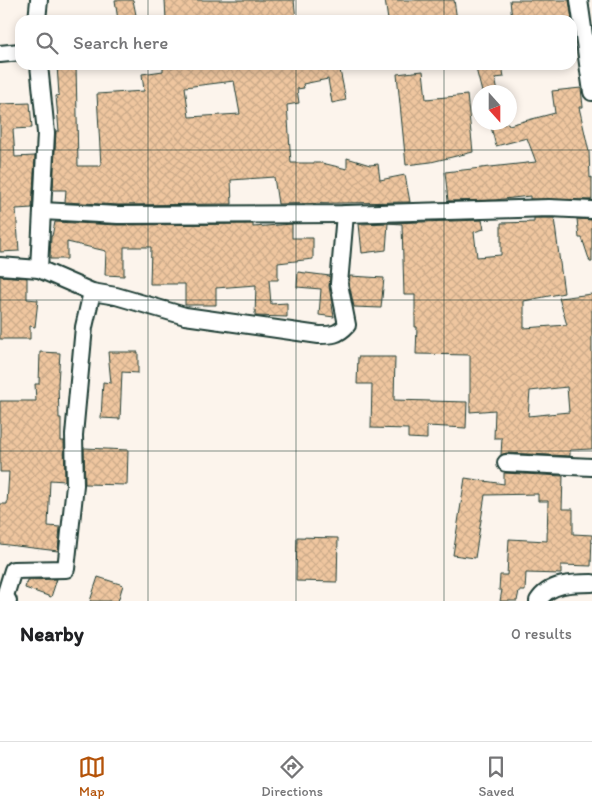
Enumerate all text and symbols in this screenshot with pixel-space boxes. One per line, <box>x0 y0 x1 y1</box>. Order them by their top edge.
search box <box>15 15 577 70</box>
icon: search <box>33 29 61 57</box>
text: Search here <box>73 31 168 54</box>
north arrow <box>472 85 517 130</box>
text: Nearby <box>20 621 84 646</box>
text: 0 results <box>511 624 572 643</box>
tab: Map <box>78 753 106 800</box>
tab: Directions <box>261 753 323 800</box>
tab: Saved <box>478 753 514 800</box>

